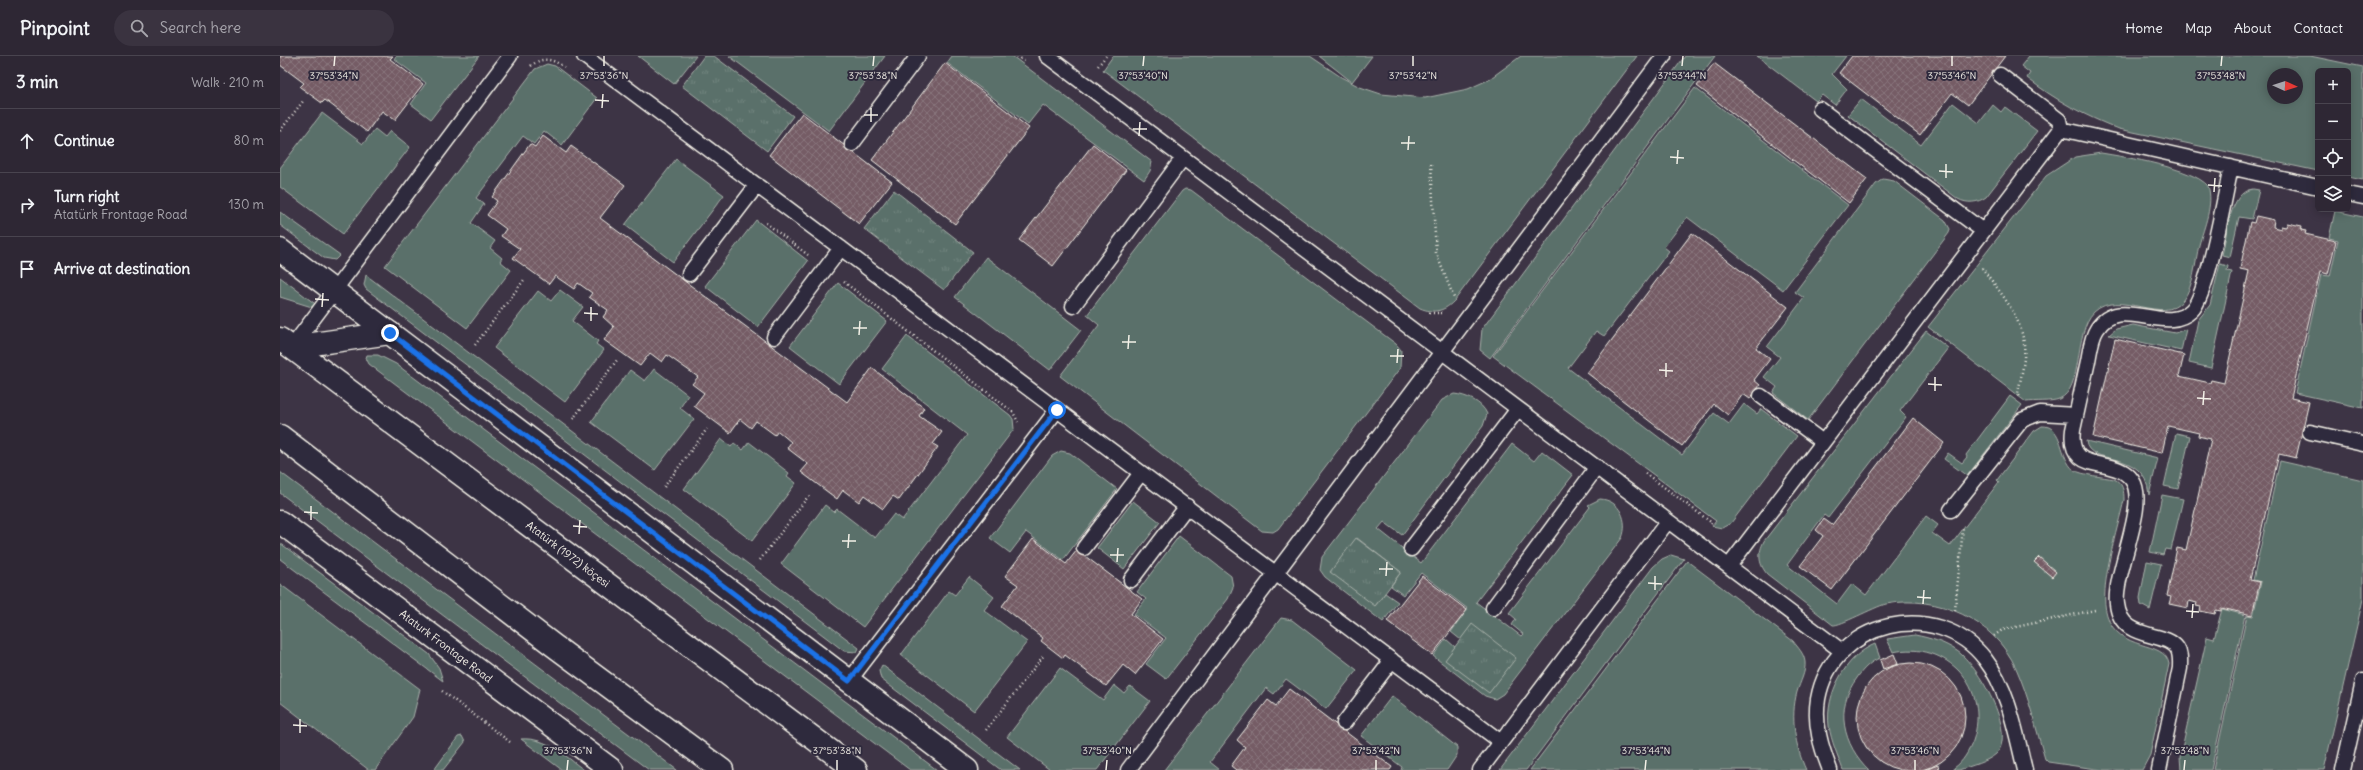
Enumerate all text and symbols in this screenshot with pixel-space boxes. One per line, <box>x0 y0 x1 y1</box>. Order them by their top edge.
search box <box>114 10 394 46</box>
text: Pinpoint <box>20 16 90 40</box>
icon: search <box>128 17 150 39</box>
text: Search here <box>160 18 241 37</box>
text: Home <box>2125 19 2163 37</box>
text: Map <box>2185 19 2212 37</box>
text: About <box>2234 19 2272 37</box>
text: Contact <box>2294 19 2343 37</box>
north arrow <box>2267 68 2303 104</box>
map controls <box>2315 68 2351 212</box>
button: + <box>2315 68 2351 104</box>
text: 37°53'34"N <box>309 69 359 82</box>
text: 37°53'36"N <box>579 69 629 82</box>
text: 37°53'38"N <box>848 69 898 82</box>
text: 37°53'40"N <box>1118 69 1168 82</box>
text: 37°53'42"N <box>1389 69 1437 82</box>
text: 37°53'44"N <box>1658 69 1706 82</box>
text: 37°53'46"N <box>1928 69 1976 82</box>
text: 37°53'48"N <box>2197 69 2245 82</box>
text: 3 min <box>16 71 58 93</box>
text: Walk · 210 m <box>191 74 264 91</box>
button: − <box>2315 104 2351 140</box>
icon: ahead <box>16 130 38 152</box>
text: Continue <box>54 131 115 150</box>
text: 80 m <box>233 132 264 149</box>
button: locate <box>2315 140 2351 176</box>
button: layers <box>2315 176 2351 212</box>
text: Turn right <box>54 187 119 206</box>
icon: right <box>16 194 38 216</box>
text: 130 m <box>228 196 264 213</box>
text: Atatürk Frontage Road <box>54 206 187 223</box>
icon: arrive <box>16 258 38 280</box>
text: Arrive at destination <box>54 259 190 278</box>
route end <box>381 324 399 342</box>
route start <box>1048 401 1066 419</box>
street label: Atatürk (1972) köçesi <box>523 518 613 590</box>
street label: Ataturk Frontage Road <box>397 606 496 686</box>
text: 37°53'36"N <box>543 744 593 757</box>
text: 37°53'38"N <box>812 744 862 757</box>
text: 37°53'40"N <box>1082 744 1132 757</box>
text: 37°53'42"N <box>1352 744 1400 757</box>
text: 37°53'44"N <box>1622 744 1670 757</box>
text: 37°53'46"N <box>1891 744 1939 757</box>
text: 37°53'48"N <box>2161 744 2209 757</box>

